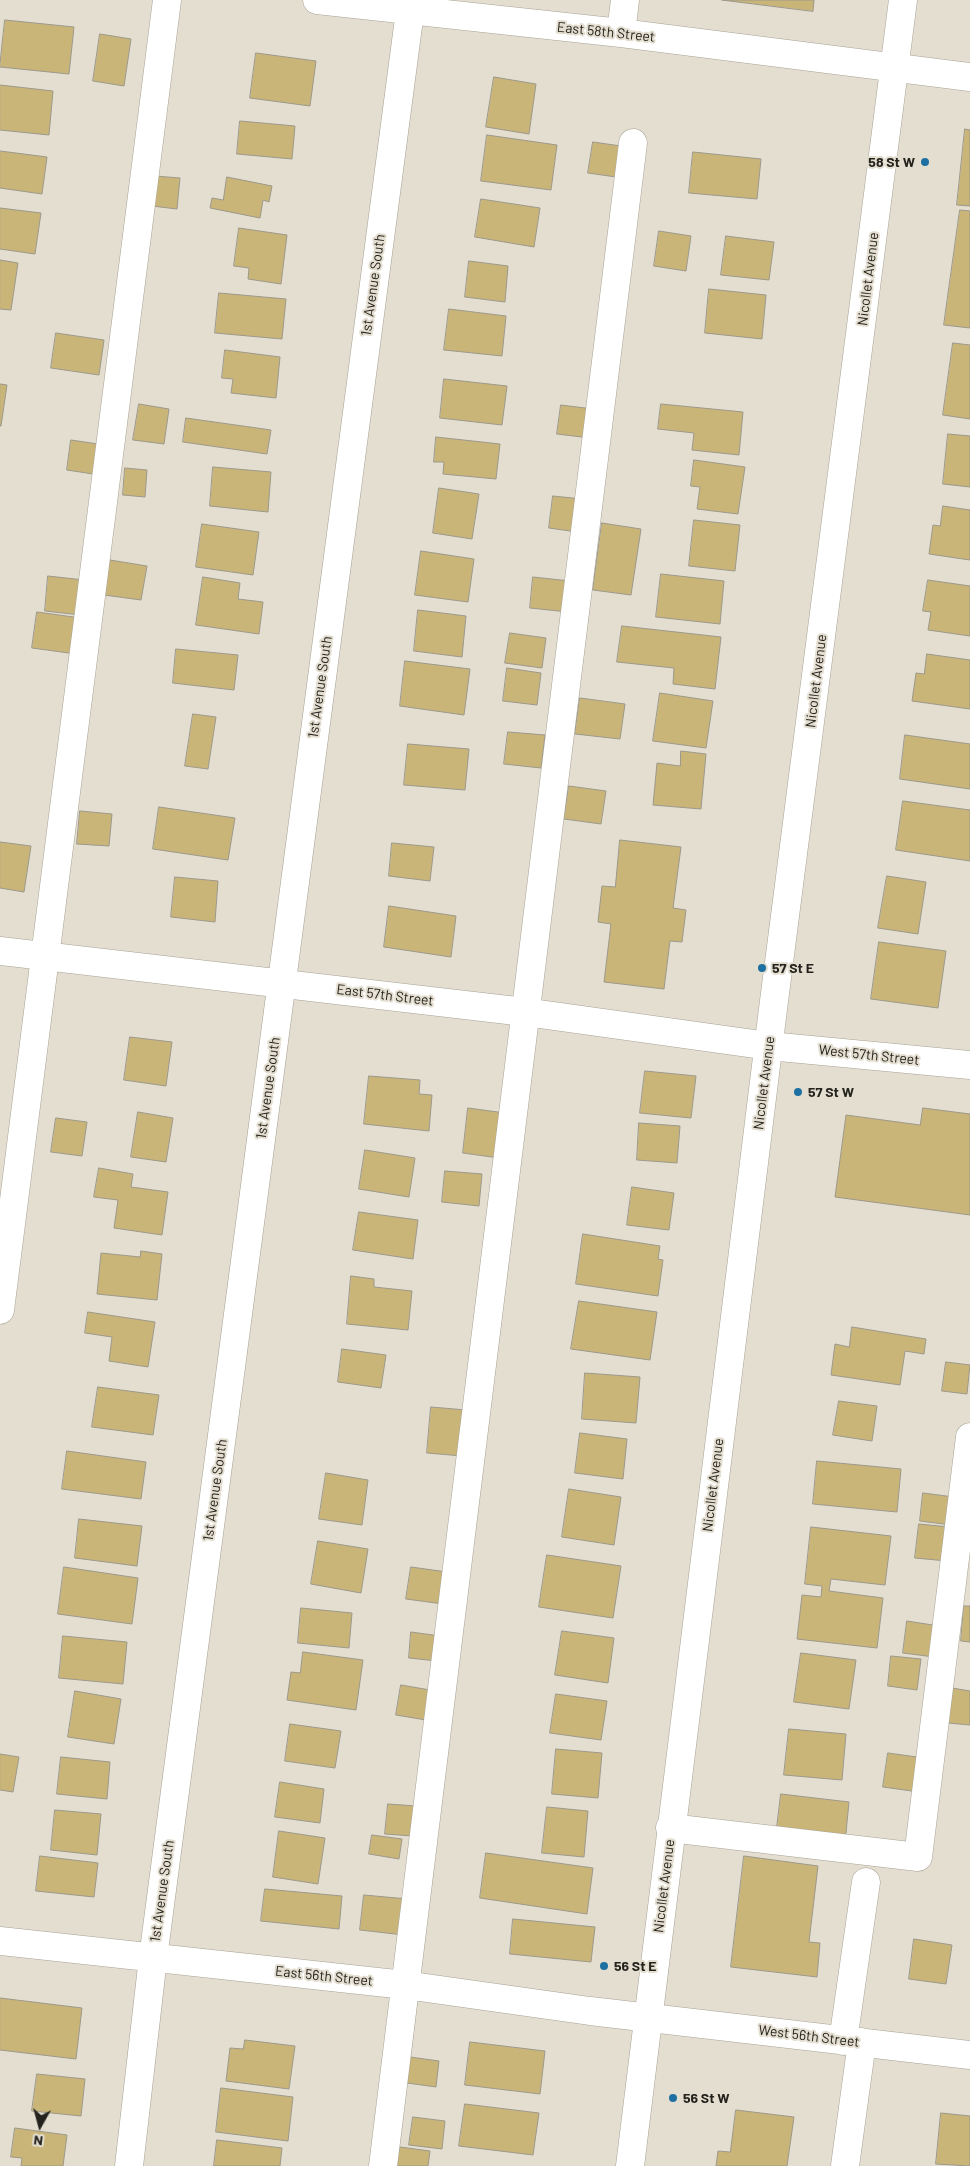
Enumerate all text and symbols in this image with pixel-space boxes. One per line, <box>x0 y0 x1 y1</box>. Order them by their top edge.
street label: East 58th Street <box>556 19 656 45</box>
place label: 58 St W <box>868 154 915 170</box>
marker: 58 St W <box>919 156 931 168</box>
street label: Nicollet Avenue <box>854 231 882 327</box>
street label: 1st Avenue South <box>358 233 388 337</box>
street label: Nicollet Avenue <box>802 633 830 729</box>
street label: 1st Avenue South <box>305 635 335 739</box>
place label: 57 St E <box>772 960 814 976</box>
marker: 57 St E <box>756 962 768 974</box>
street label: East 57th Street <box>335 981 435 1009</box>
street label: Nicollet Avenue <box>750 1035 778 1131</box>
street label: 1st Avenue South <box>253 1036 283 1140</box>
street label: West 57th Street <box>818 1041 920 1069</box>
place label: 57 St W <box>808 1084 854 1100</box>
marker: 57 St W <box>792 1086 804 1098</box>
street label: Nicollet Avenue <box>699 1437 727 1533</box>
street label: 1st Avenue South <box>200 1438 230 1542</box>
street label: Nicollet Avenue <box>650 1838 678 1934</box>
street label: 1st Avenue South <box>147 1839 177 1943</box>
place label: 56 St E <box>614 1958 656 1974</box>
marker: 56 St E <box>598 1960 610 1972</box>
street label: East 56th Street <box>274 1963 374 1989</box>
street label: West 56th Street <box>758 2021 860 2051</box>
place label: 56 St W <box>683 2090 730 2106</box>
marker: 56 St W <box>667 2092 679 2104</box>
north arrow <box>15 2101 65 2151</box>
text: N <box>32 2132 44 2150</box>

